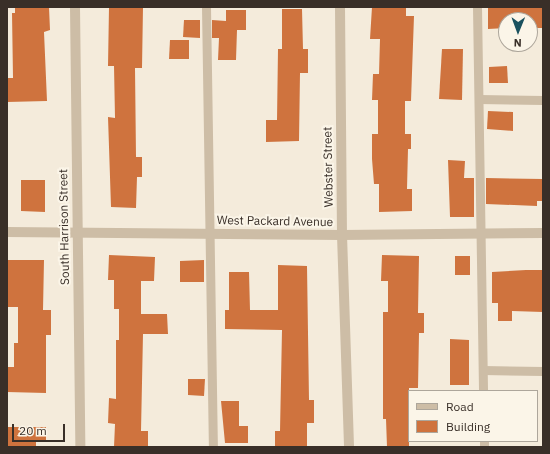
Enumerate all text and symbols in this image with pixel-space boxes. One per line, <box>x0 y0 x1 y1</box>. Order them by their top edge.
north arrow <box>498 12 538 52</box>
text: N <box>514 36 522 50</box>
street label: Webster Street <box>320 127 336 207</box>
street label: South Harrison Street <box>56 169 72 285</box>
street label: West Packard Avenue <box>217 213 333 229</box>
legend <box>408 390 538 442</box>
text: Road <box>446 399 474 414</box>
scale bar <box>14 416 67 442</box>
text: Building <box>446 419 490 434</box>
text: 20 m <box>19 423 47 438</box>

